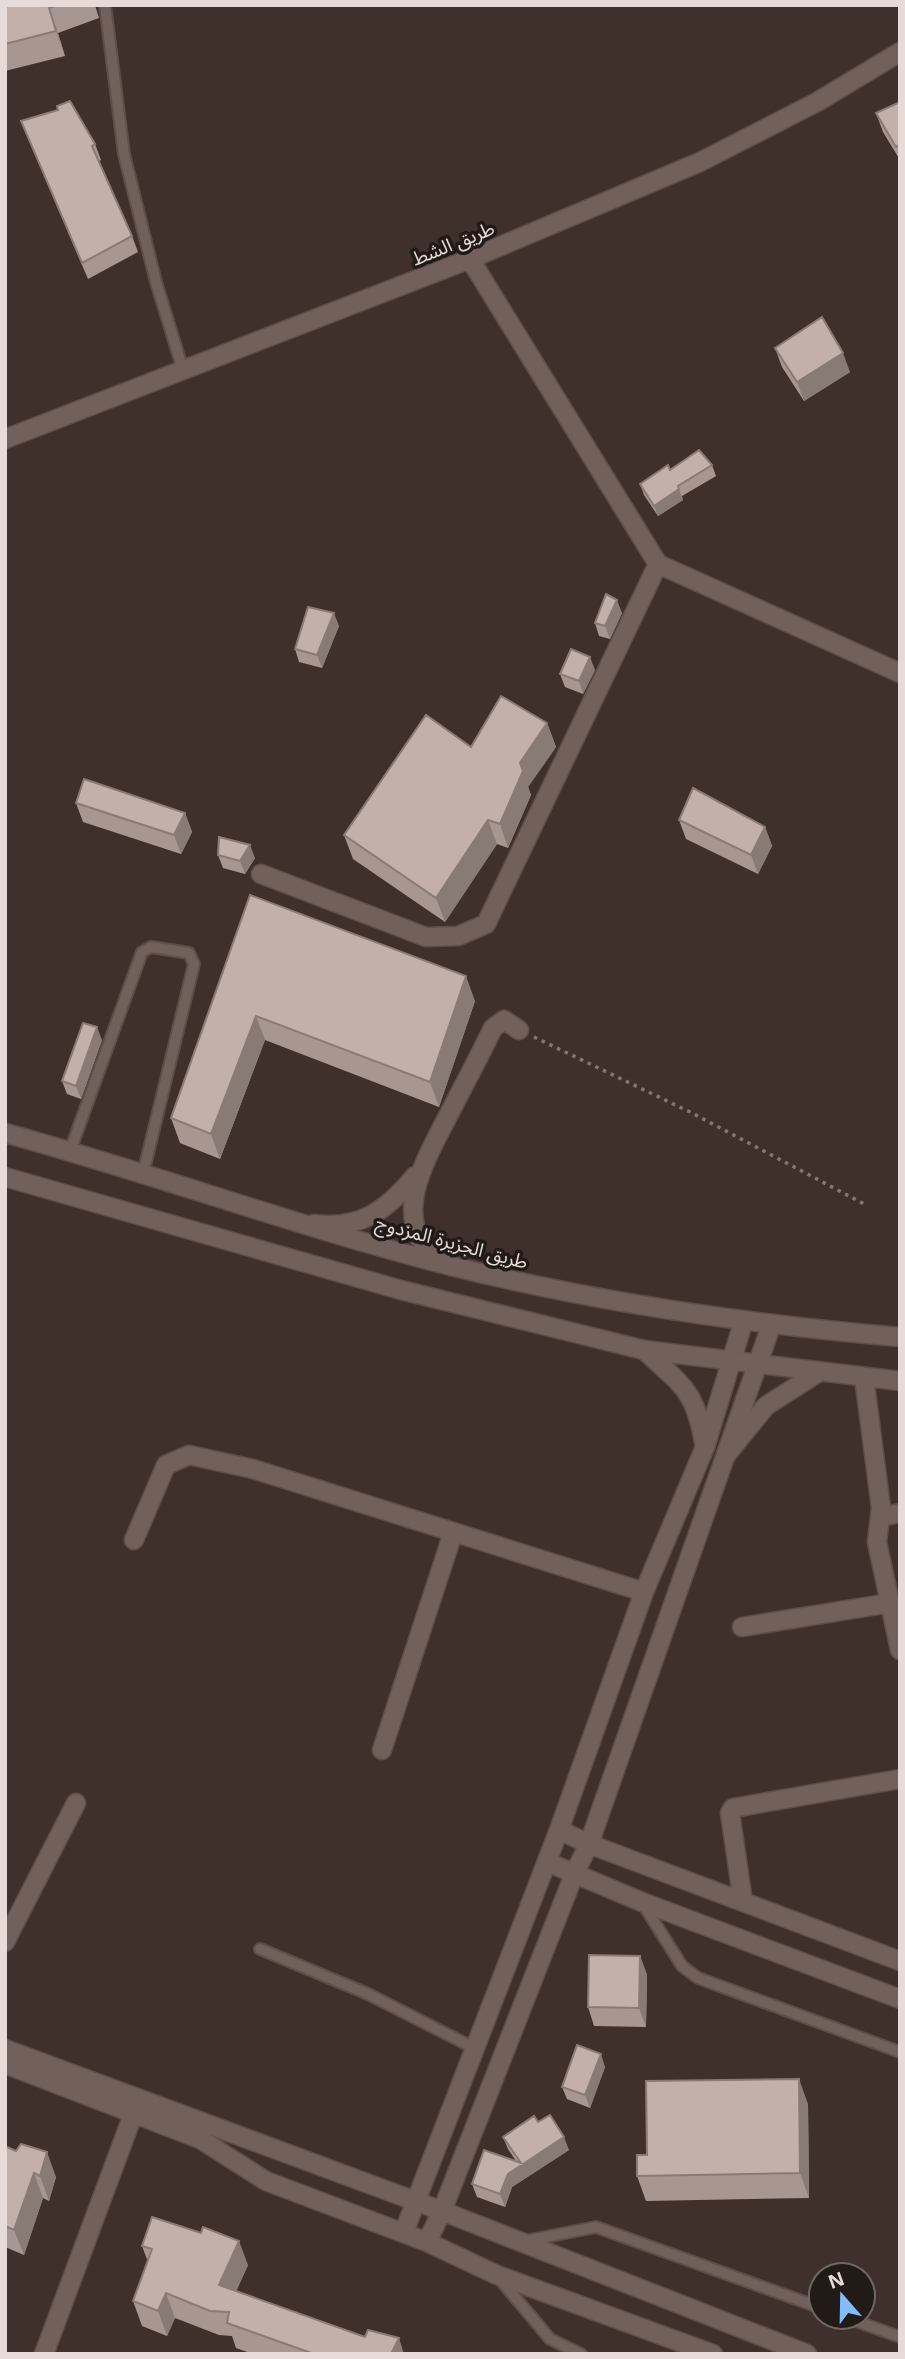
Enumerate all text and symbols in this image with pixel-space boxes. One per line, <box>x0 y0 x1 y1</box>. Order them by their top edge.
street label: طريق الشط <box>408 215 498 271</box>
street label: طريق الجزيرة المزدوج <box>373 1209 531 1276</box>
north arrow <box>807 2261 877 2331</box>
text: N <box>824 2265 848 2295</box>

